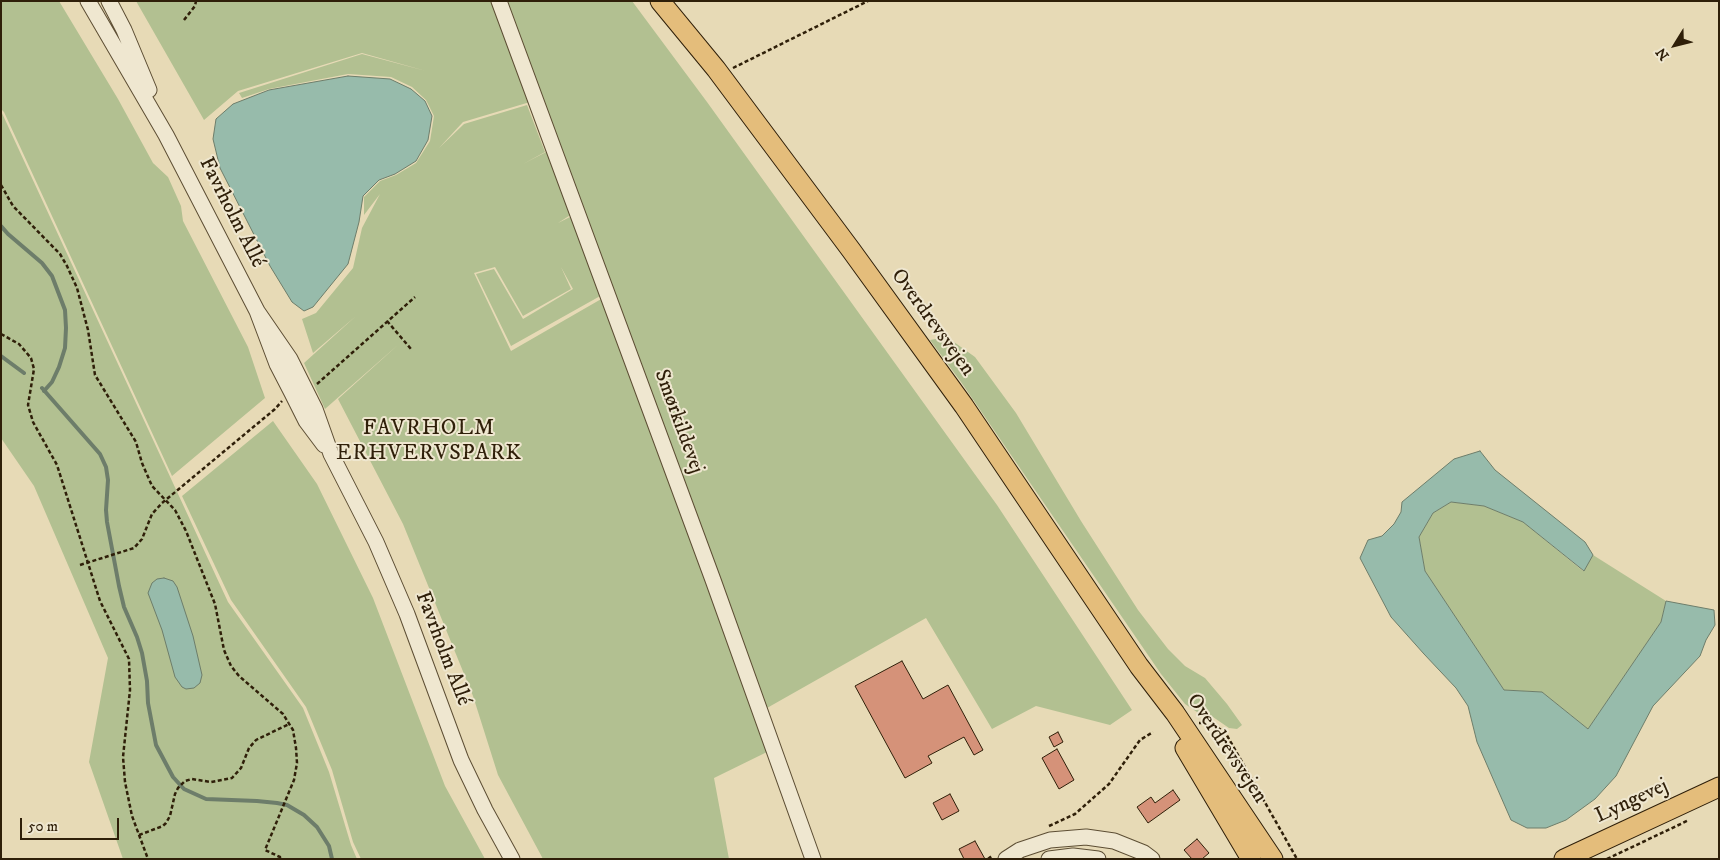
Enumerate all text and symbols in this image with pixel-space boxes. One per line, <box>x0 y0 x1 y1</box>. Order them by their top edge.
north arrow <box>1650 20 1700 70</box>
text: N <box>1652 44 1674 64</box>
street label: Favrholm Allé <box>192 154 270 272</box>
street label: Overdrevsvejen <box>885 264 979 382</box>
street label: Smørkildevej <box>648 367 708 477</box>
district label: FAVRHOLM ERHVERVSPARK <box>334 416 524 468</box>
street label: Favrholm Allé <box>409 588 475 710</box>
street label: Overdrevsvejen <box>1180 690 1272 808</box>
street label: Lyngevej <box>1591 774 1673 830</box>
scale bar <box>22 808 121 840</box>
text: 50 m <box>28 817 58 836</box>

